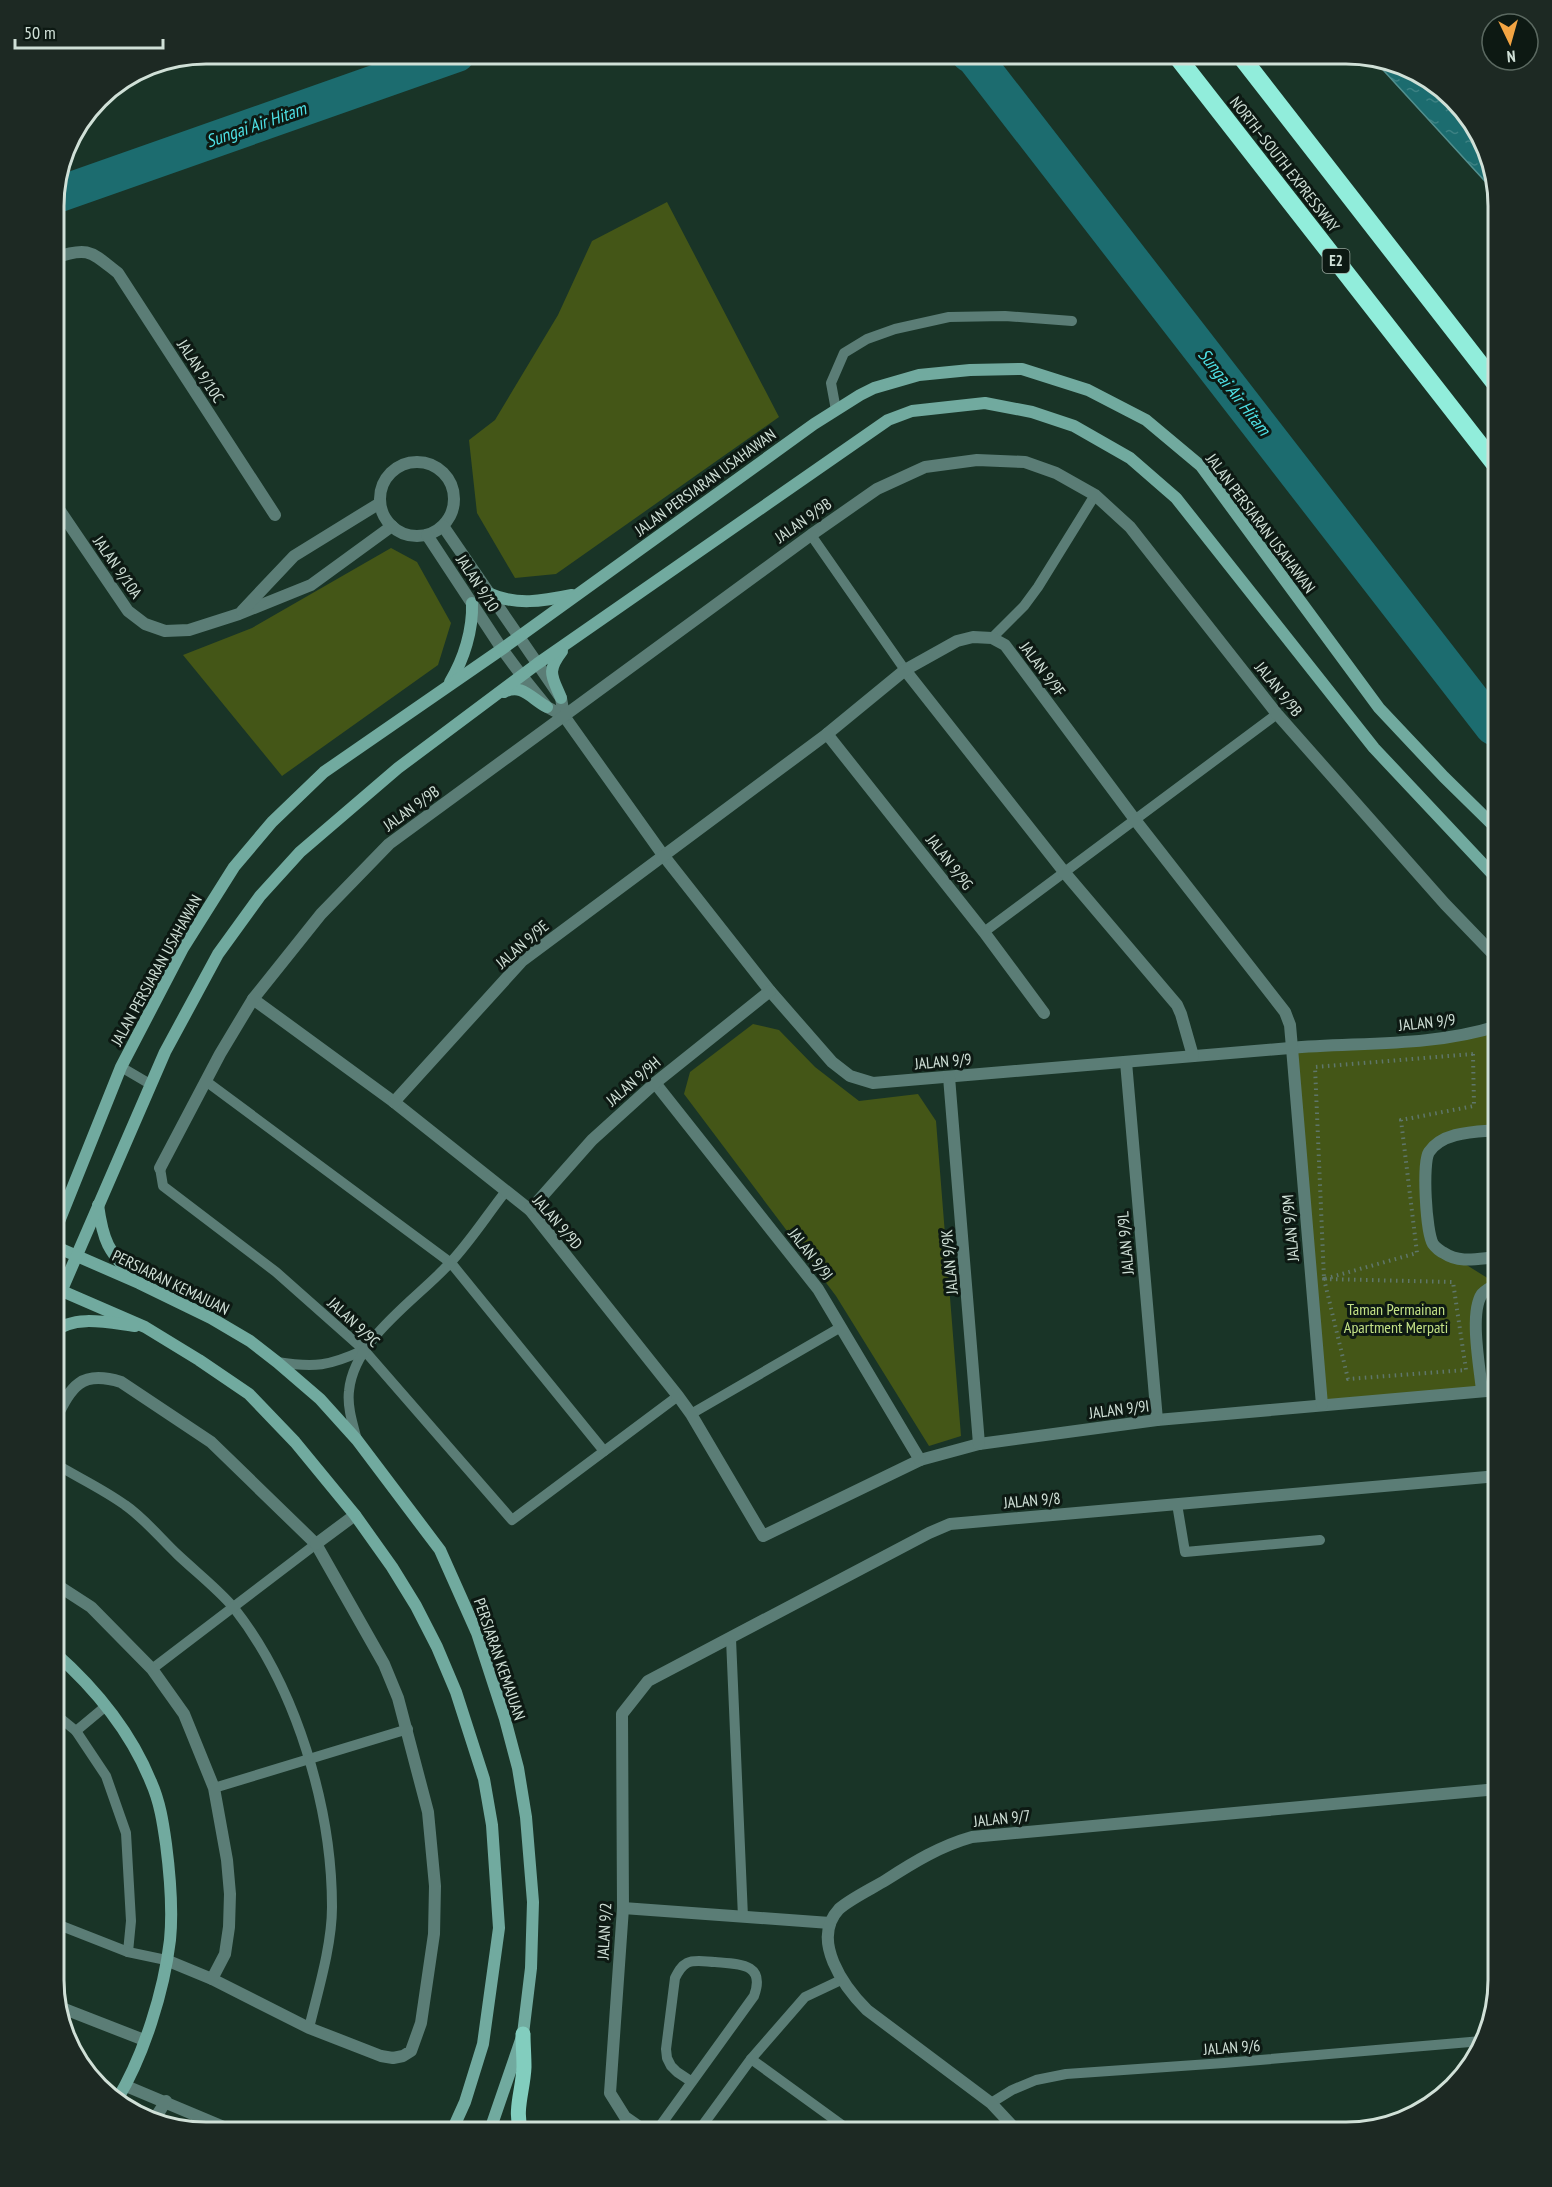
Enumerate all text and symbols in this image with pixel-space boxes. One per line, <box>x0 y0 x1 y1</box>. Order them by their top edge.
scale bar <box>15 12 164 50</box>
north arrow <box>1480 12 1540 72</box>
text: 50 m <box>24 21 56 44</box>
text: N <box>1506 47 1516 67</box>
street label: NORTH–SOUTH EXPRESSWAY <box>1226 92 1344 236</box>
water label: Sungai Air Hitam <box>203 96 310 152</box>
road number: E2 <box>1322 249 1350 273</box>
street label: JALAN 9/10C <box>173 335 229 406</box>
water label: Sungai Air Hitam <box>1193 344 1276 441</box>
street label: JALAN PERSIARAN USAHAWAN <box>630 424 779 541</box>
street label: JALAN PERSIARAN USAHAWAN <box>1201 448 1320 597</box>
street label: JALAN 9/9B <box>770 493 835 547</box>
street label: JALAN 9/10A <box>89 531 147 602</box>
street label: JALAN 9/10 <box>452 550 504 615</box>
street label: JALAN 9/9F <box>1015 637 1070 700</box>
street label: JALAN 9/9B <box>1250 657 1307 720</box>
street label: JALAN 9/9B <box>378 781 443 836</box>
street label: JALAN 9/9G <box>922 830 978 894</box>
street label: JALAN PERSIARAN USAHAWAN <box>106 891 206 1050</box>
street label: JALAN 9/9E <box>491 915 553 973</box>
street label: JALAN 9/9 <box>1397 1009 1456 1035</box>
street label: JALAN 9/9 <box>913 1049 972 1074</box>
street label: JALAN 9/9H <box>601 1052 664 1111</box>
street label: JALAN 9/9D <box>528 1190 587 1253</box>
street label: JALAN 9/9M <box>1277 1194 1303 1263</box>
street label: JALAN 9/9L <box>1112 1210 1138 1276</box>
street label: JALAN 9/9J <box>784 1223 838 1284</box>
street label: JALAN 9/9K <box>936 1229 962 1296</box>
street label: PERSIARAN KEMAJUAN <box>109 1245 233 1319</box>
street label: JALAN 9/9C <box>323 1292 384 1351</box>
park label: Taman Permainan Apartment Merpati <box>1344 1299 1448 1337</box>
street label: JALAN 9/9I <box>1087 1395 1150 1423</box>
street label: JALAN 9/8 <box>1002 1488 1061 1513</box>
street label: PERSIARAN KEMAJUAN <box>470 1595 530 1723</box>
street label: JALAN 9/7 <box>972 1805 1031 1831</box>
street label: JALAN 9/2 <box>592 1902 615 1961</box>
street label: JALAN 9/6 <box>1202 2035 1261 2059</box>

